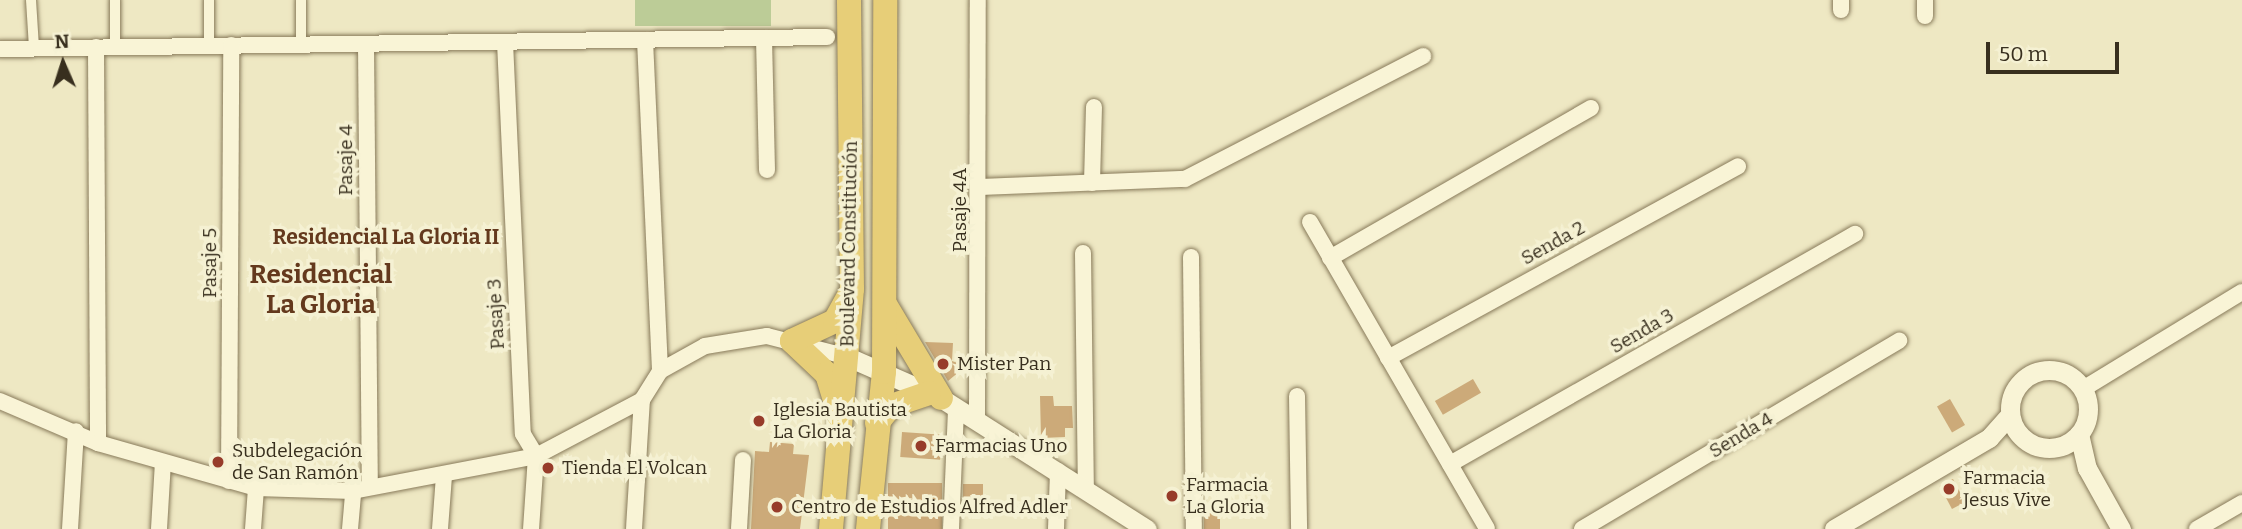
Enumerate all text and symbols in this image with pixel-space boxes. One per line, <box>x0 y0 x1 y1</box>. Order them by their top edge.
north arrow <box>28 28 98 98</box>
scale bar <box>1990 28 2123 72</box>
text: N <box>54 30 70 53</box>
text: 50 m <box>1999 41 2048 67</box>
street label: Pasaje 4 <box>335 124 357 196</box>
street label: Boulevard Constitución <box>836 141 862 347</box>
street label: Pasaje 4A <box>949 168 971 252</box>
street label: Senda 2 <box>1517 216 1589 270</box>
district label: Residencial La Gloria II <box>273 224 499 250</box>
street label: Pasaje 5 <box>199 228 221 298</box>
district label: Residencial La Gloria <box>250 259 392 320</box>
street label: Pasaje 3 <box>483 278 509 350</box>
street label: Senda 3 <box>1606 304 1678 358</box>
place label: Mister Pan <box>957 353 1051 375</box>
marker: Mister Pan <box>935 356 951 372</box>
place label: Iglesia Bautista La Gloria <box>773 399 907 443</box>
street label: Senda 4 <box>1705 407 1777 463</box>
marker: Iglesia Bautista La Gloria <box>751 413 767 429</box>
place label: Farmacias Uno <box>935 435 1068 457</box>
marker: Farmacias Uno <box>913 438 929 454</box>
place label: Subdelegación de San Ramón <box>232 440 362 484</box>
marker: Subdelegación de San Ramón <box>210 454 226 470</box>
place label: Tienda El Volcan <box>562 457 707 479</box>
marker: Tienda El Volcan <box>540 460 556 476</box>
place label: Farmacia Jesus Vive <box>1963 467 2051 511</box>
place label: Farmacia La Gloria <box>1186 474 1268 518</box>
marker: Farmacia Jesus Vive <box>1941 481 1957 497</box>
marker: Farmacia La Gloria <box>1164 488 1180 504</box>
place label: Centro de Estudios Alfred Adler <box>791 496 1068 518</box>
marker: Centro de Estudios Alfred Adler <box>769 499 785 515</box>

